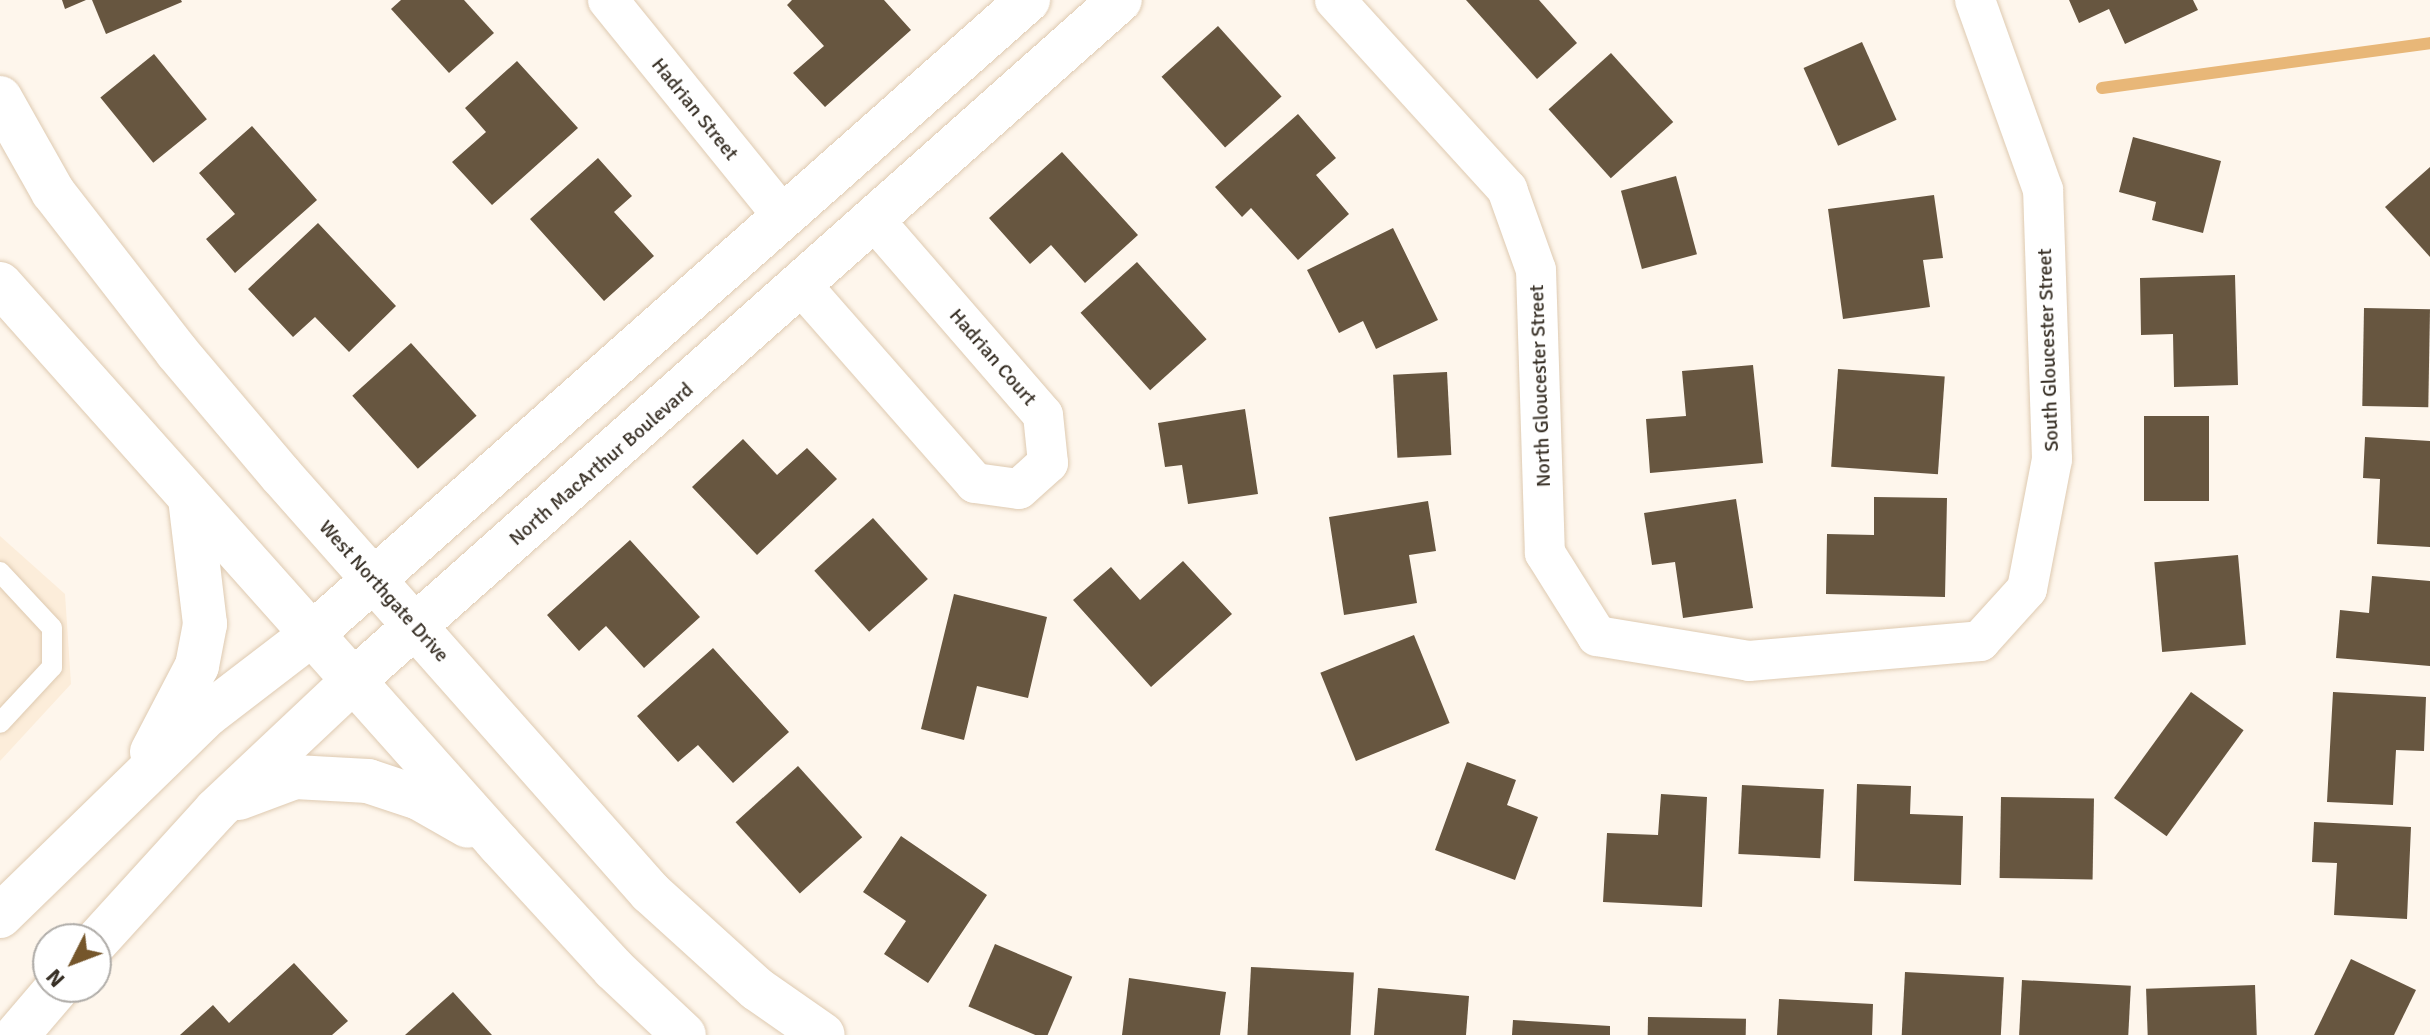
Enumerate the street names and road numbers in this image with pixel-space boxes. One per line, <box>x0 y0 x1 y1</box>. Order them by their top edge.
street label: Hadrian Street <box>646 53 744 165</box>
street label: South Gloucester Street <box>2032 248 2064 452</box>
street label: North Gloucester Street <box>1524 284 1556 488</box>
street label: Hadrian Court <box>944 304 1042 410</box>
street label: North MacArthur Boulevard <box>504 377 698 551</box>
street label: West Northgate Drive <box>314 515 454 667</box>

